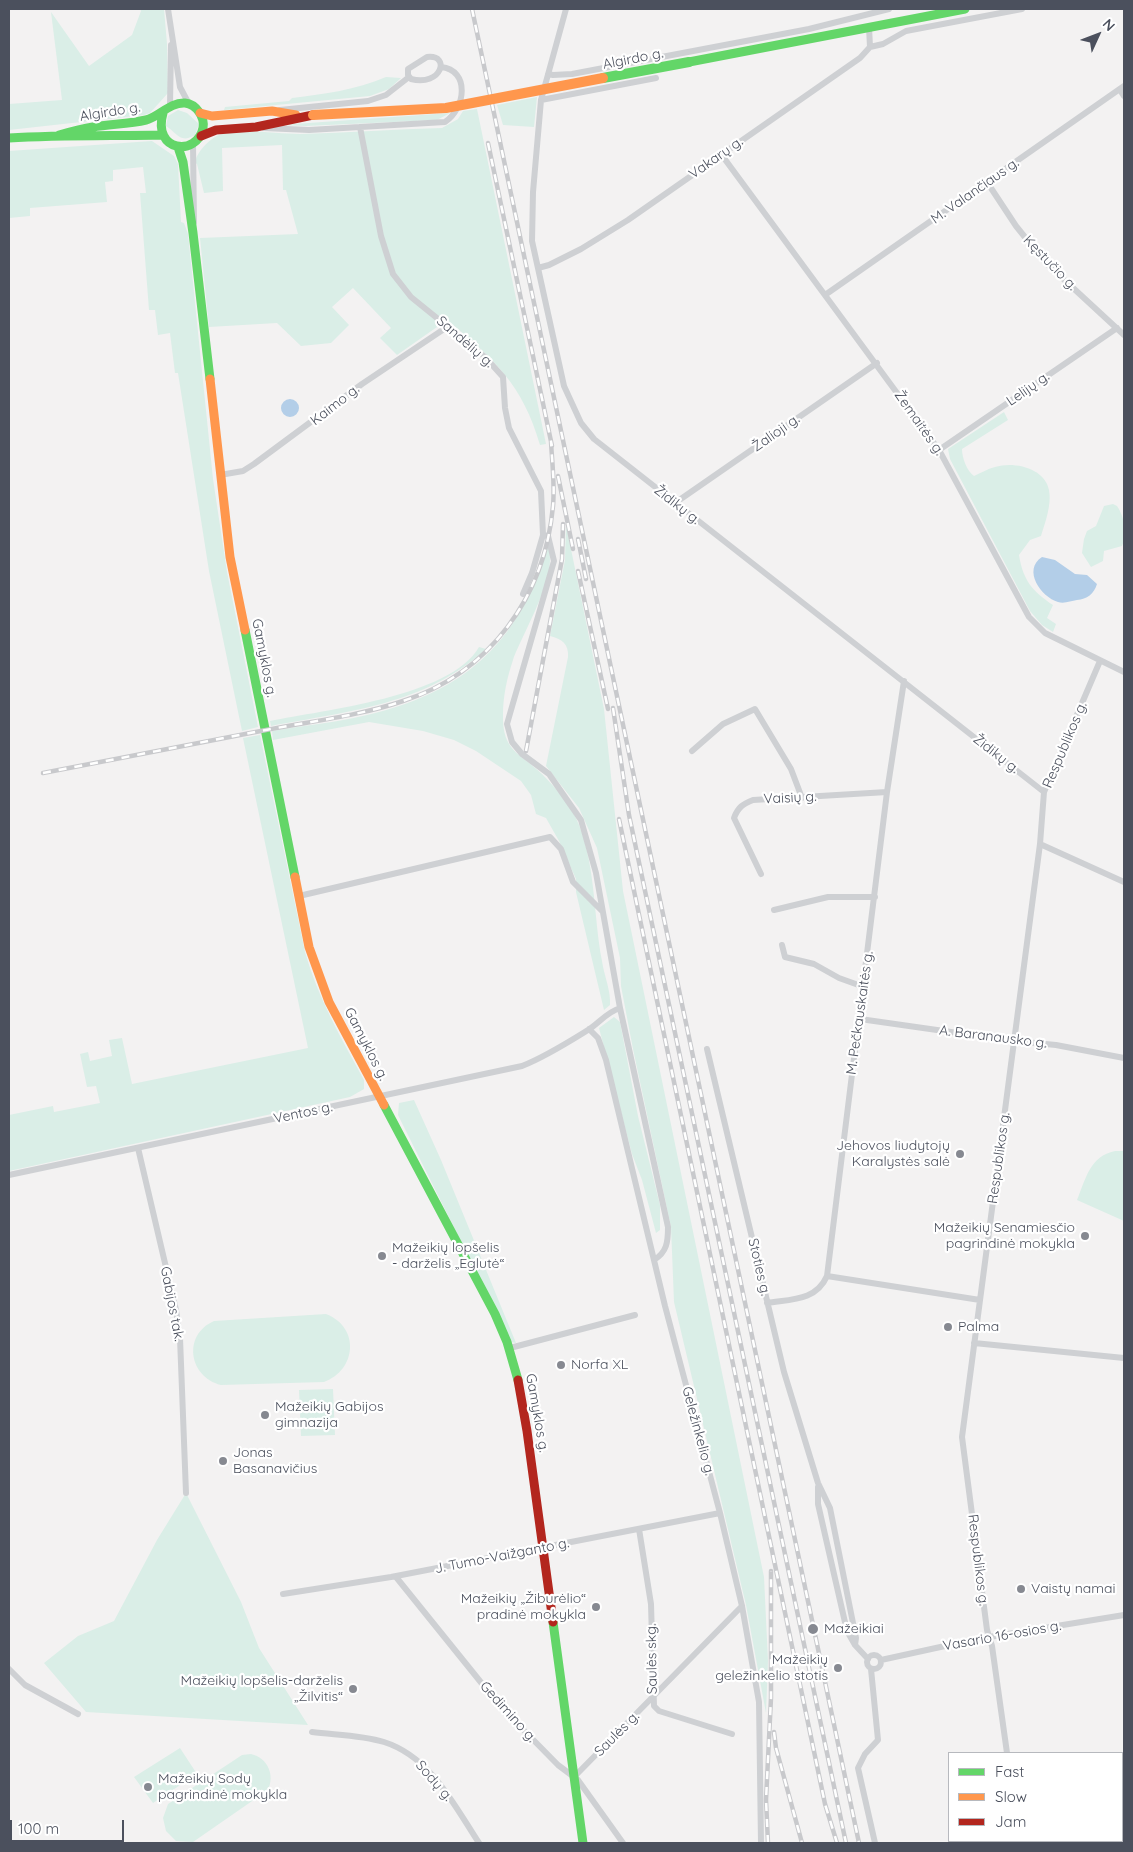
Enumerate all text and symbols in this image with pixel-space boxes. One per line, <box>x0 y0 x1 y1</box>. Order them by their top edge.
north arrow <box>1073 10 1123 60</box>
text: N <box>1099 15 1119 35</box>
street label: Algirdo g. <box>601 45 665 73</box>
street label: Algirdo g. <box>79 99 141 125</box>
street label: Vakarų g. <box>686 133 746 183</box>
street label: M. Valančiaus g. <box>928 154 1022 228</box>
street label: Kęstučio g. <box>1020 232 1080 294</box>
street label: Sandėlių g. <box>433 313 497 371</box>
street label: Lelijų g. <box>1003 368 1053 410</box>
street label: Kaimo g. <box>307 381 363 429</box>
street label: Žemaitės g. <box>890 387 948 459</box>
street label: Žalioji g. <box>749 411 803 455</box>
street label: Židikų g. <box>651 482 703 528</box>
street label: Gamyklos g. <box>248 617 280 699</box>
street label: Respublikos g. <box>1039 699 1091 791</box>
street label: Židikų g. <box>970 731 1022 777</box>
street label: Vaisių g. <box>763 788 817 808</box>
street label: M. Pečkauskaitės g. <box>843 950 877 1076</box>
street label: Gamyklos g. <box>340 1005 392 1083</box>
street label: A. Baranausko g. <box>938 1022 1048 1052</box>
street label: Ventos g. <box>272 1099 334 1127</box>
street label: Respublikos g. <box>984 1111 1014 1205</box>
place label: Jehovos liudytojų Karalystės salė <box>836 1138 950 1170</box>
marker: Jehovos liudytojų Karalystės salė <box>954 1148 966 1160</box>
place label: Mažeikių Senamiesčio pagrindinė mokykla <box>934 1220 1075 1252</box>
marker: Mažeikių Senamiesčio pagrindinė mokykla <box>1079 1230 1091 1242</box>
street label: Stoties g. <box>744 1237 774 1297</box>
place label: Mažeikių lopšelis - darželis „Eglutė“ <box>392 1240 504 1272</box>
marker: Mažeikių lopšelis - darželis „Eglutė“ <box>376 1250 388 1262</box>
street label: Gabijos tak. <box>157 1265 187 1343</box>
place label: Palma <box>958 1319 999 1335</box>
marker: Palma <box>942 1321 954 1333</box>
place label: Norfa XL <box>571 1357 628 1373</box>
marker: Norfa XL <box>555 1359 567 1371</box>
street label: Gamyklos g. <box>522 1372 552 1454</box>
street label: Geležinkelio g. <box>678 1385 718 1477</box>
place label: Mažeikių Gabijos gimnazija <box>275 1399 384 1431</box>
marker: Mažeikių Gabijos gimnazija <box>259 1409 271 1421</box>
place label: Jonas Basanavičius <box>233 1445 317 1478</box>
marker: Jonas Basanavičius <box>217 1455 229 1467</box>
street label: Respublikos g. <box>964 1513 992 1607</box>
street label: J. Tumo-Vaižganto g. <box>433 1535 571 1577</box>
place label: Vaistų namai <box>1031 1581 1116 1597</box>
marker: Vaistų namai <box>1015 1583 1027 1595</box>
place label: Mažeikių „Žiburėlio“ pradinė mokykla <box>461 1591 586 1624</box>
marker: Mažeikių „Žiburėlio“ pradinė mokykla <box>590 1601 602 1613</box>
street label: Vasario 16-osios g. <box>942 1617 1062 1655</box>
place label: Mažeikiai <box>824 1621 884 1637</box>
marker: Mažeikiai <box>806 1622 820 1636</box>
street label: Saulės skg. <box>643 1623 661 1695</box>
place label: Mažeikių geležinkelio stotis <box>715 1652 828 1684</box>
marker: Mažeikių geležinkelio stotis <box>832 1662 844 1674</box>
place label: Mažeikių lopšelis-darželis „Žilvitis“ <box>181 1673 343 1705</box>
street label: Gedimino g. <box>476 1678 540 1746</box>
marker: Mažeikių lopšelis-darželis „Žilvitis“ <box>347 1683 359 1695</box>
street label: Saulės g. <box>591 1708 643 1760</box>
legend <box>948 1752 1123 1842</box>
street label: Sodų g. <box>412 1757 456 1805</box>
text: Fast <box>995 1762 1024 1781</box>
place label: Mažeikių Sodų pagrindinė mokykla <box>158 1771 287 1804</box>
marker: Mažeikių Sodų pagrindinė mokykla <box>142 1781 154 1793</box>
text: Slow <box>995 1787 1027 1806</box>
scale bar <box>12 1810 126 1842</box>
text: Jam <box>995 1812 1026 1831</box>
text: 100 m <box>18 1819 59 1838</box>

